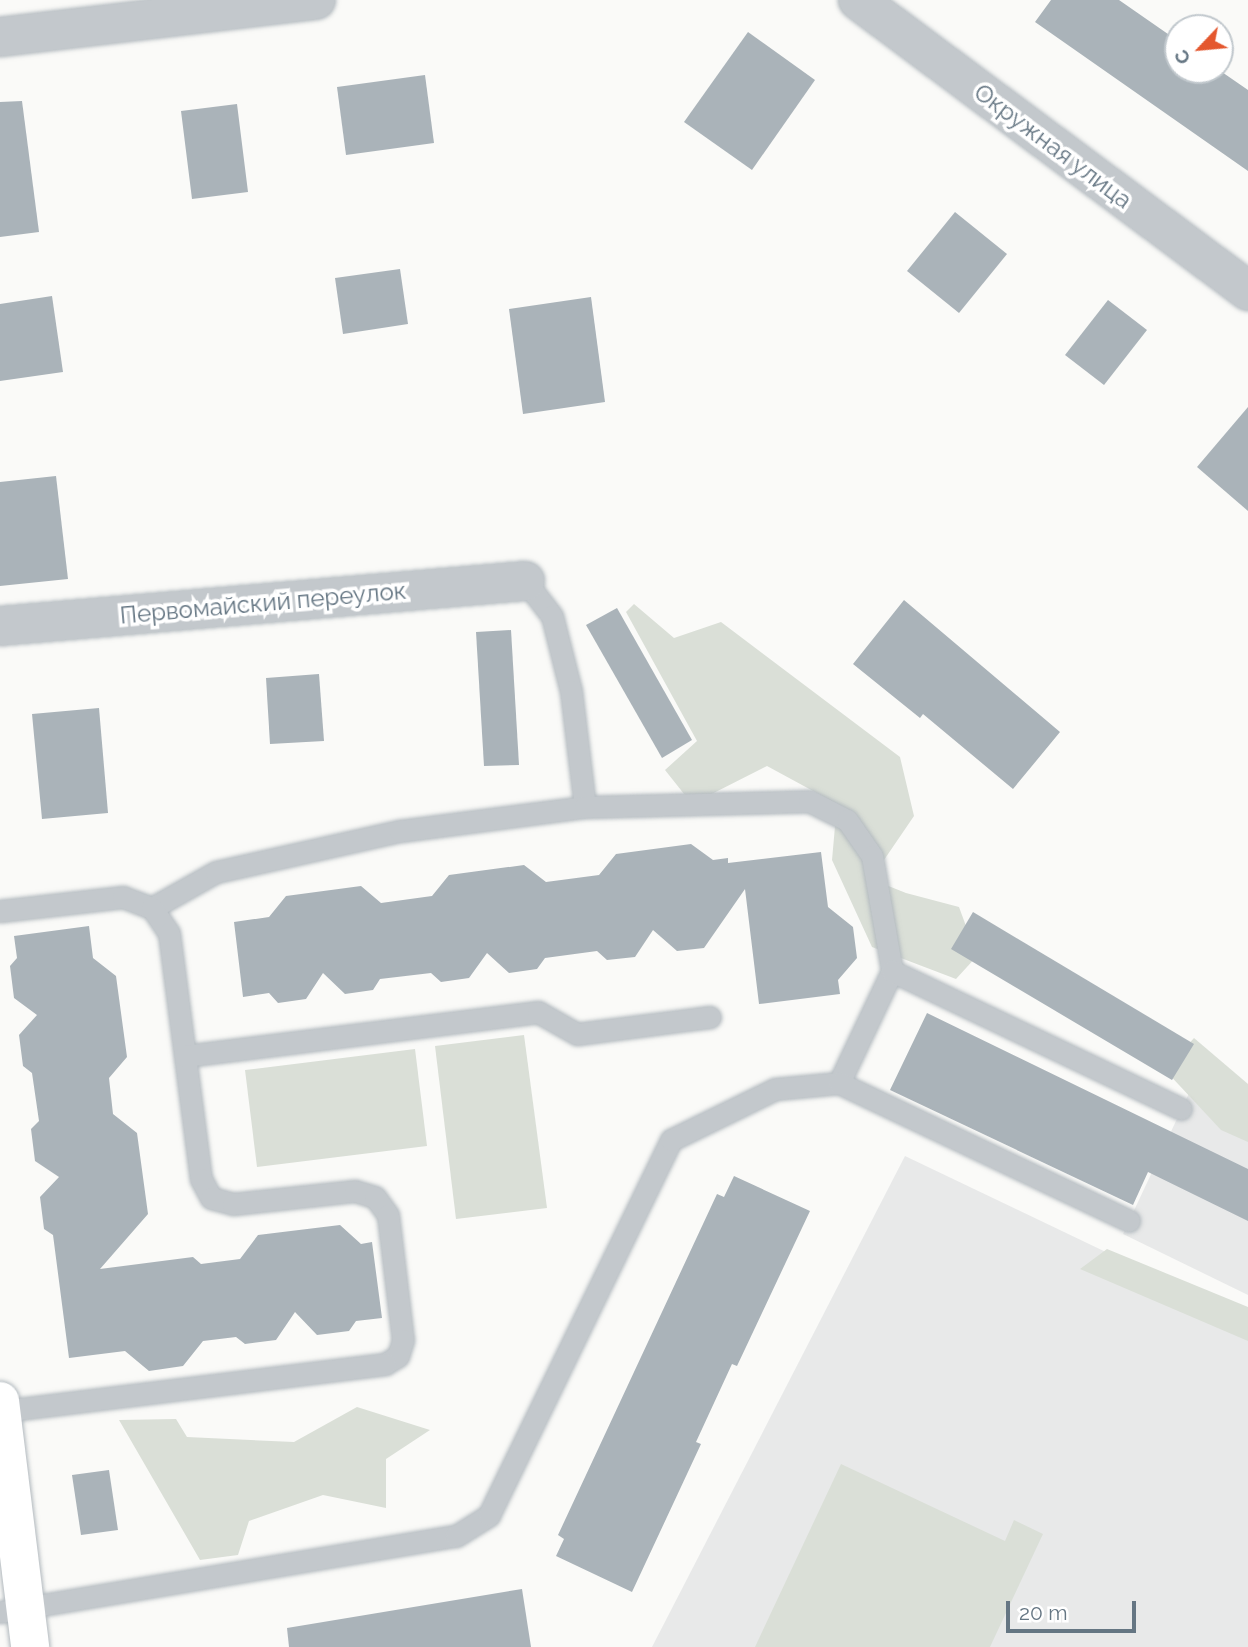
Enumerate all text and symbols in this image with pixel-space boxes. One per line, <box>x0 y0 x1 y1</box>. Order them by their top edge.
north arrow <box>1164 14 1234 84</box>
text: С <box>1169 47 1195 68</box>
street label: Окружная улица <box>968 77 1138 215</box>
street label: Первомайский переулок <box>119 576 407 630</box>
scale bar <box>1010 1588 1140 1632</box>
text: 20 m <box>1019 1600 1067 1625</box>

